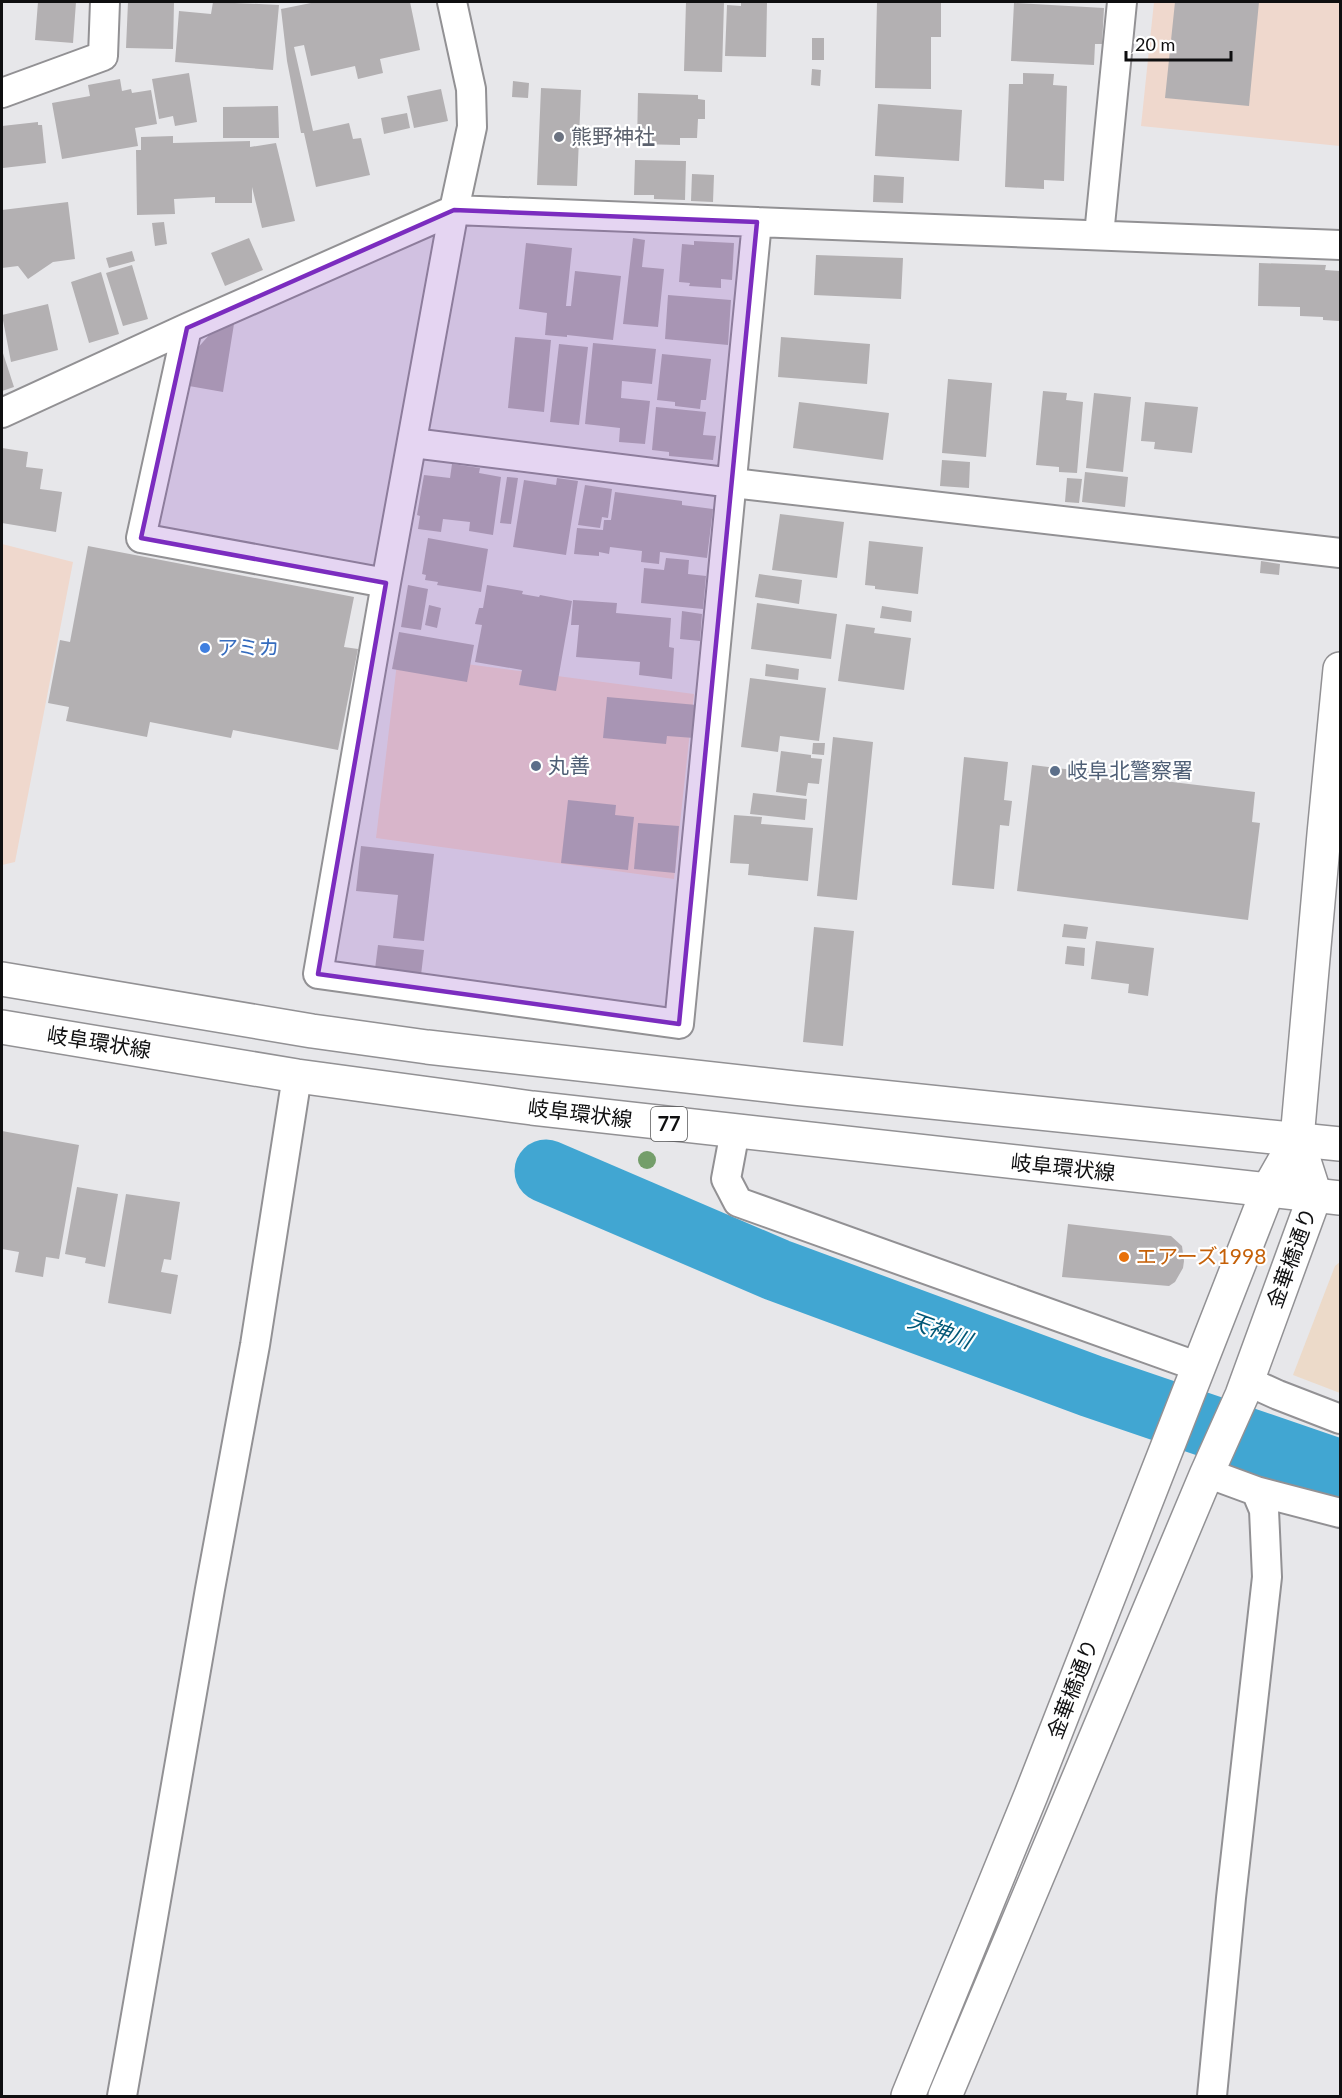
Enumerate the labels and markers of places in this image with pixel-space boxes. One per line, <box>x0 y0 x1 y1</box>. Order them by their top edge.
place label: 熊野神社 <box>571 123 655 148</box>
marker: 熊野神社 <box>552 130 566 144</box>
place label: アミカ <box>217 634 280 659</box>
marker: アミカ <box>198 641 212 655</box>
place label: 丸善 <box>548 752 590 777</box>
place label: 岐阜北警察署 <box>1067 757 1193 782</box>
marker: 丸善 <box>529 759 543 773</box>
marker: 岐阜北警察署 <box>1048 764 1062 778</box>
place label: エアーズ1998 <box>1136 1243 1266 1268</box>
marker: エアーズ1998 <box>1117 1250 1131 1264</box>

